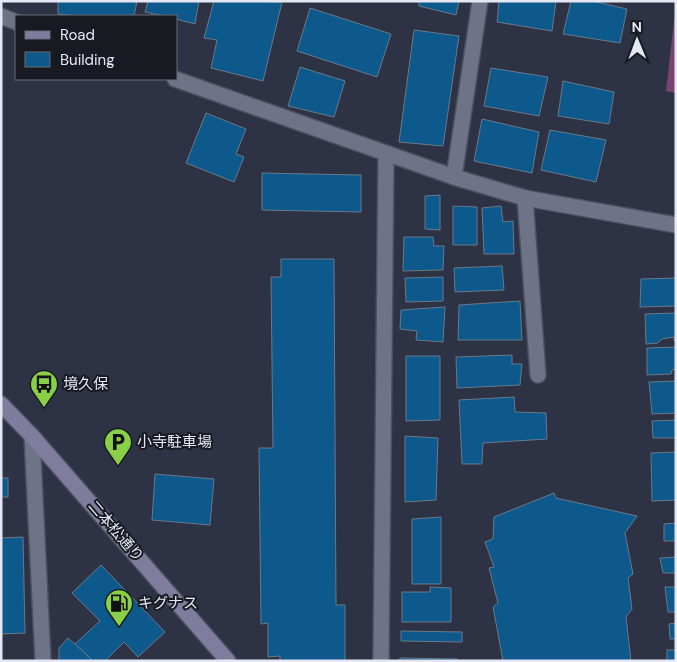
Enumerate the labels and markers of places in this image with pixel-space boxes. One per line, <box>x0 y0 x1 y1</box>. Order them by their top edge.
bus stop icon: 境久保 <box>29 369 59 408</box>
place label: 境久保 <box>63 374 108 394</box>
parking icon: 小寺駐車場 <box>103 427 133 466</box>
place label: 小寺駐車場 <box>137 432 212 452</box>
fuel station icon: キグナス <box>104 588 134 627</box>
place label: キグナス <box>138 593 198 613</box>

